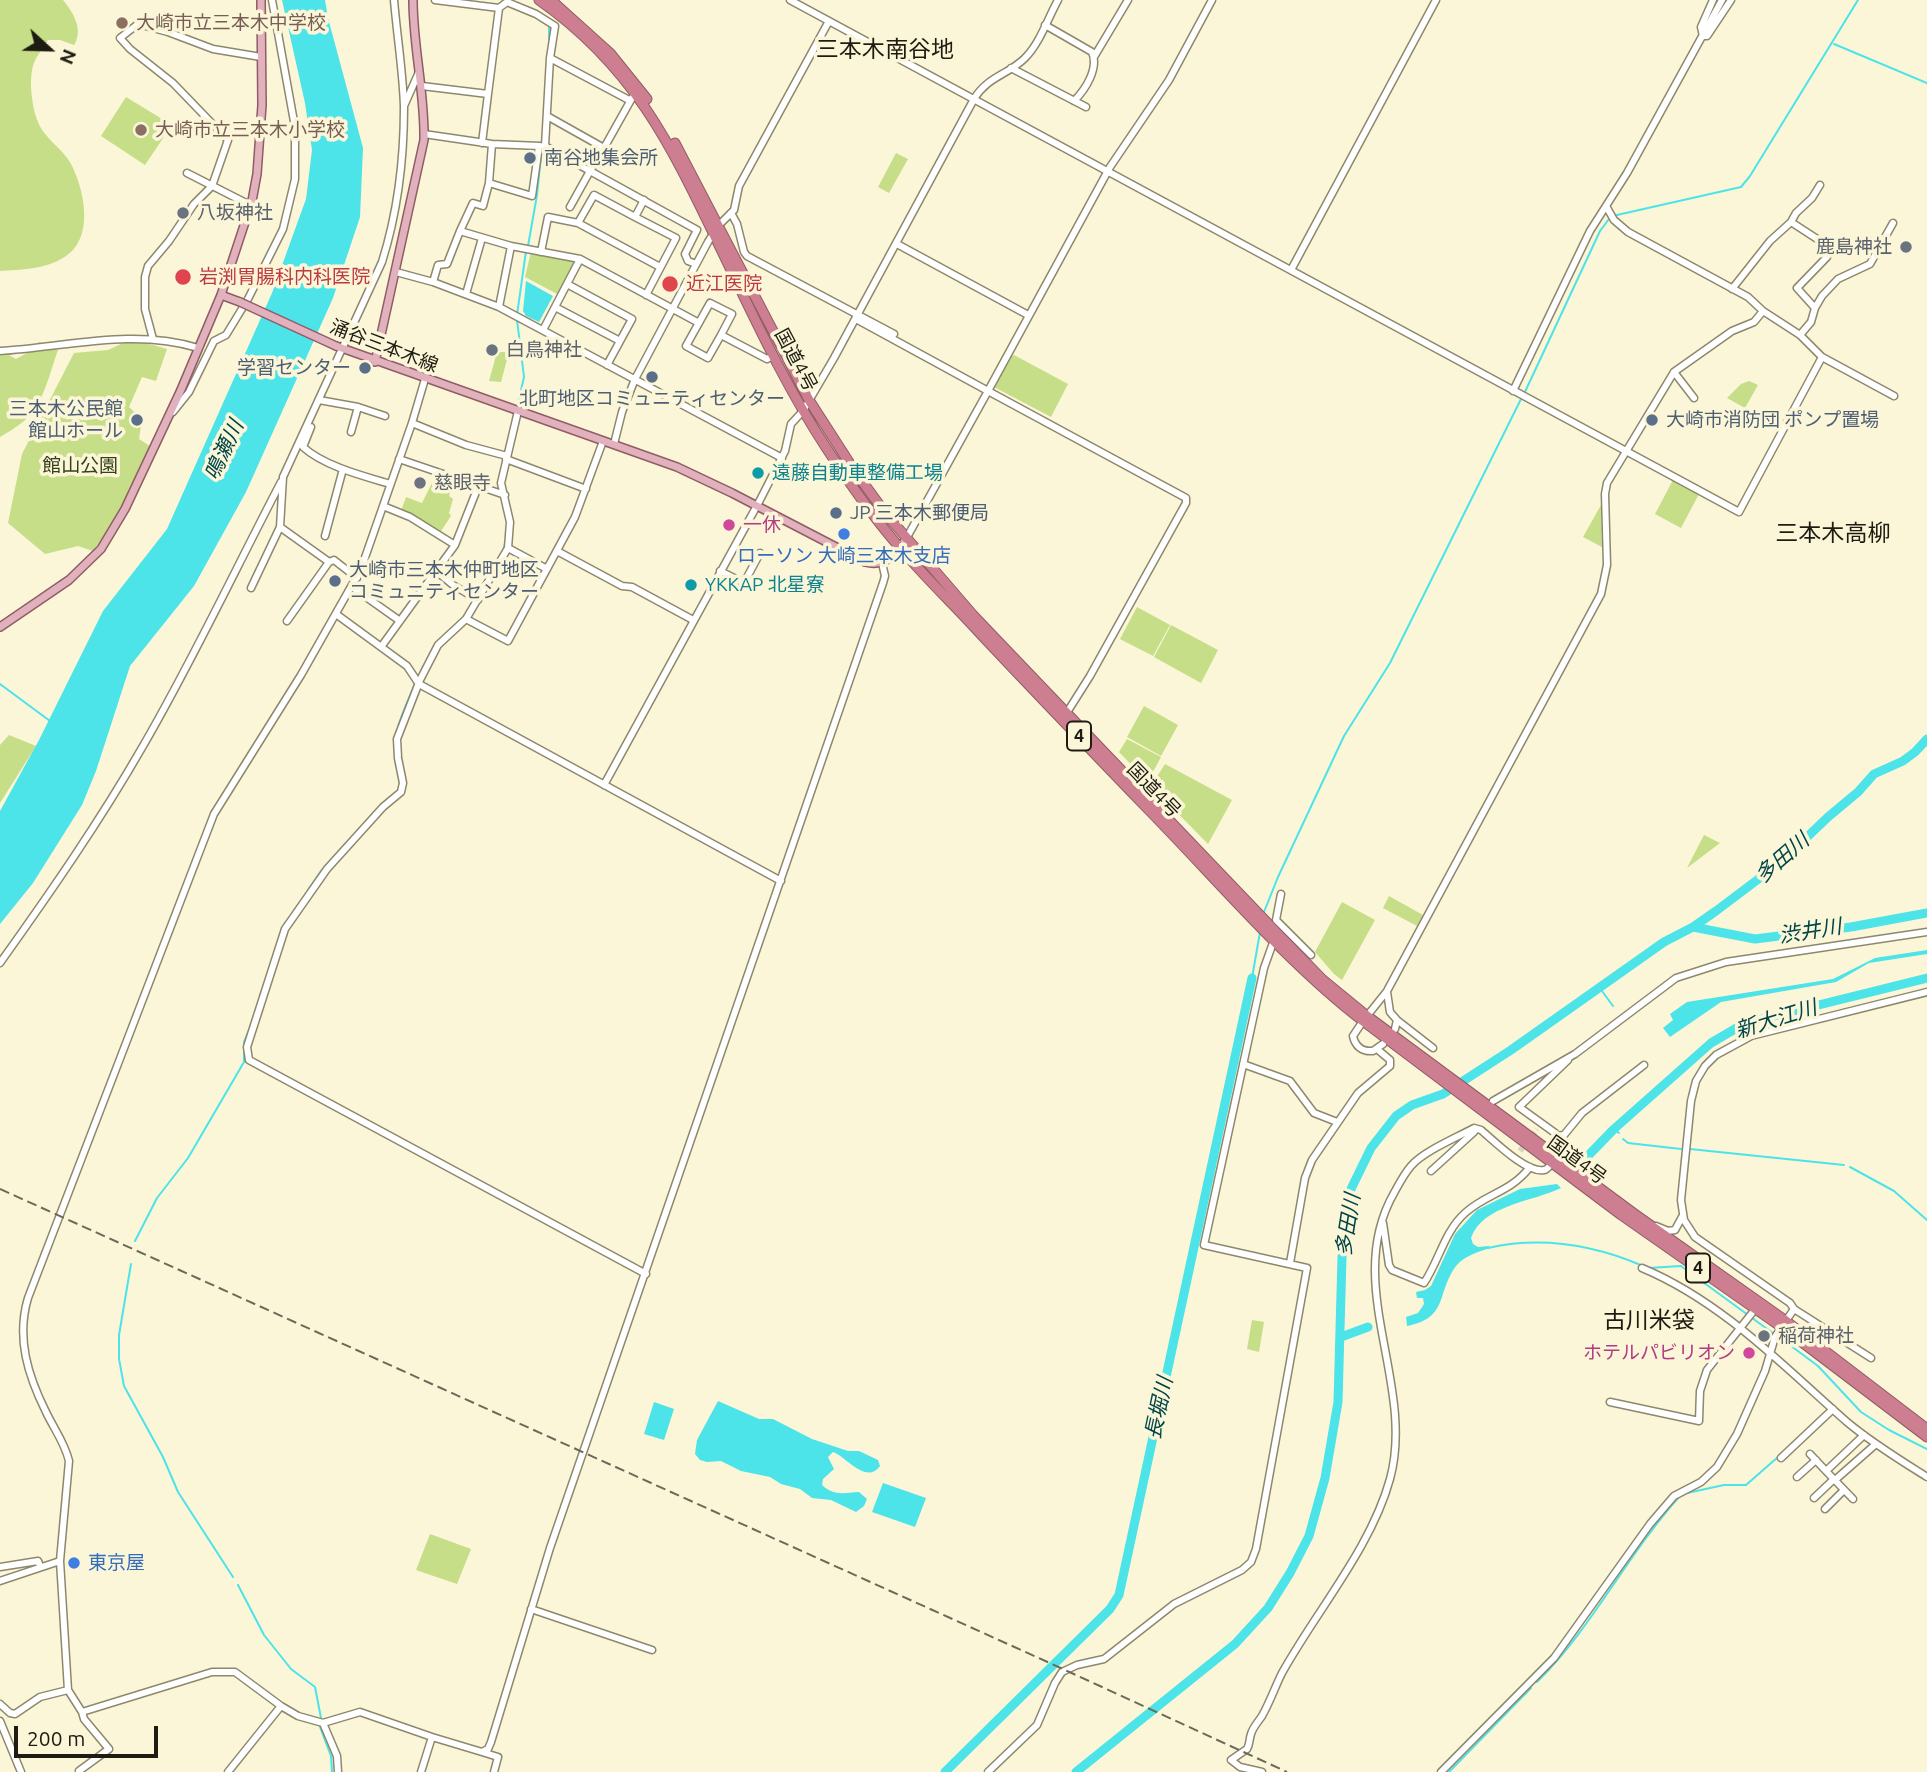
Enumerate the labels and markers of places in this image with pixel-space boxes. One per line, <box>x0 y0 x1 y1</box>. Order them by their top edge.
place label: 大崎市立三本木中学校 <box>136 12 326 34</box>
marker: 大崎市立三本木中学校 <box>114 15 130 31</box>
place label: 大崎市立三本木小学校 <box>155 119 345 141</box>
marker: 大崎市立三本木小学校 <box>133 122 149 138</box>
place label: 南谷地集会所 <box>544 147 658 169</box>
marker: 南谷地集会所 <box>522 150 538 166</box>
place label: 八坂神社 <box>197 202 273 224</box>
marker: 八坂神社 <box>175 205 191 221</box>
place label: 鹿島神社 <box>1816 236 1892 258</box>
marker: 鹿島神社 <box>1898 239 1914 255</box>
place label: 岩渕胃腸科内科医院 <box>199 266 370 288</box>
marker: 岩渕胃腸科内科医院 <box>173 267 193 287</box>
place label: 近江医院 <box>686 273 762 295</box>
marker: 近江医院 <box>660 274 680 294</box>
place label: 白鳥神社 <box>506 339 582 361</box>
marker: 白鳥神社 <box>484 342 500 358</box>
place label: 学習センター <box>237 357 351 379</box>
marker: 学習センター <box>357 360 373 376</box>
marker: 北町地区コミュニティセンター <box>644 369 660 385</box>
place label: 北町地区コミュニティセンター <box>519 388 785 410</box>
place label: 三本木公民館 館山ホール <box>9 398 123 442</box>
place label: 大崎市消防団 ポンプ置場 <box>1666 409 1879 431</box>
marker: 三本木公民館 館山ホール <box>129 412 145 428</box>
marker: 大崎市消防団 ポンプ置場 <box>1644 412 1660 428</box>
place label: 遠藤自動車整備工場 <box>772 462 943 484</box>
marker: 遠藤自動車整備工場 <box>750 465 766 481</box>
place label: 慈眼寺 <box>434 472 491 494</box>
marker: 慈眼寺 <box>412 475 428 491</box>
place label: JP 三本木郵便局 <box>850 502 989 524</box>
marker: JP 三本木郵便局 <box>828 505 844 521</box>
place label: 一休 <box>743 514 781 536</box>
marker: 一休 <box>721 517 737 533</box>
marker: ローソン 大崎三本木支店 <box>836 526 852 542</box>
place label: ローソン 大崎三本木支店 <box>737 545 951 567</box>
place label: 大崎市三本木仲町地区 コミュニティセンター <box>349 559 539 603</box>
marker: 大崎市三本木仲町地区 コミュニティセンター <box>327 573 343 589</box>
place label: YKKAP 北星寮 <box>705 574 825 596</box>
marker: YKKAP 北星寮 <box>683 577 699 593</box>
place label: 稲荷神社 <box>1778 1325 1854 1347</box>
marker: 稲荷神社 <box>1756 1328 1772 1344</box>
place label: ホテルパビリオン <box>1583 1342 1735 1364</box>
marker: ホテルパビリオン <box>1741 1345 1757 1361</box>
place label: 東京屋 <box>88 1552 145 1574</box>
marker: 東京屋 <box>66 1555 82 1571</box>

